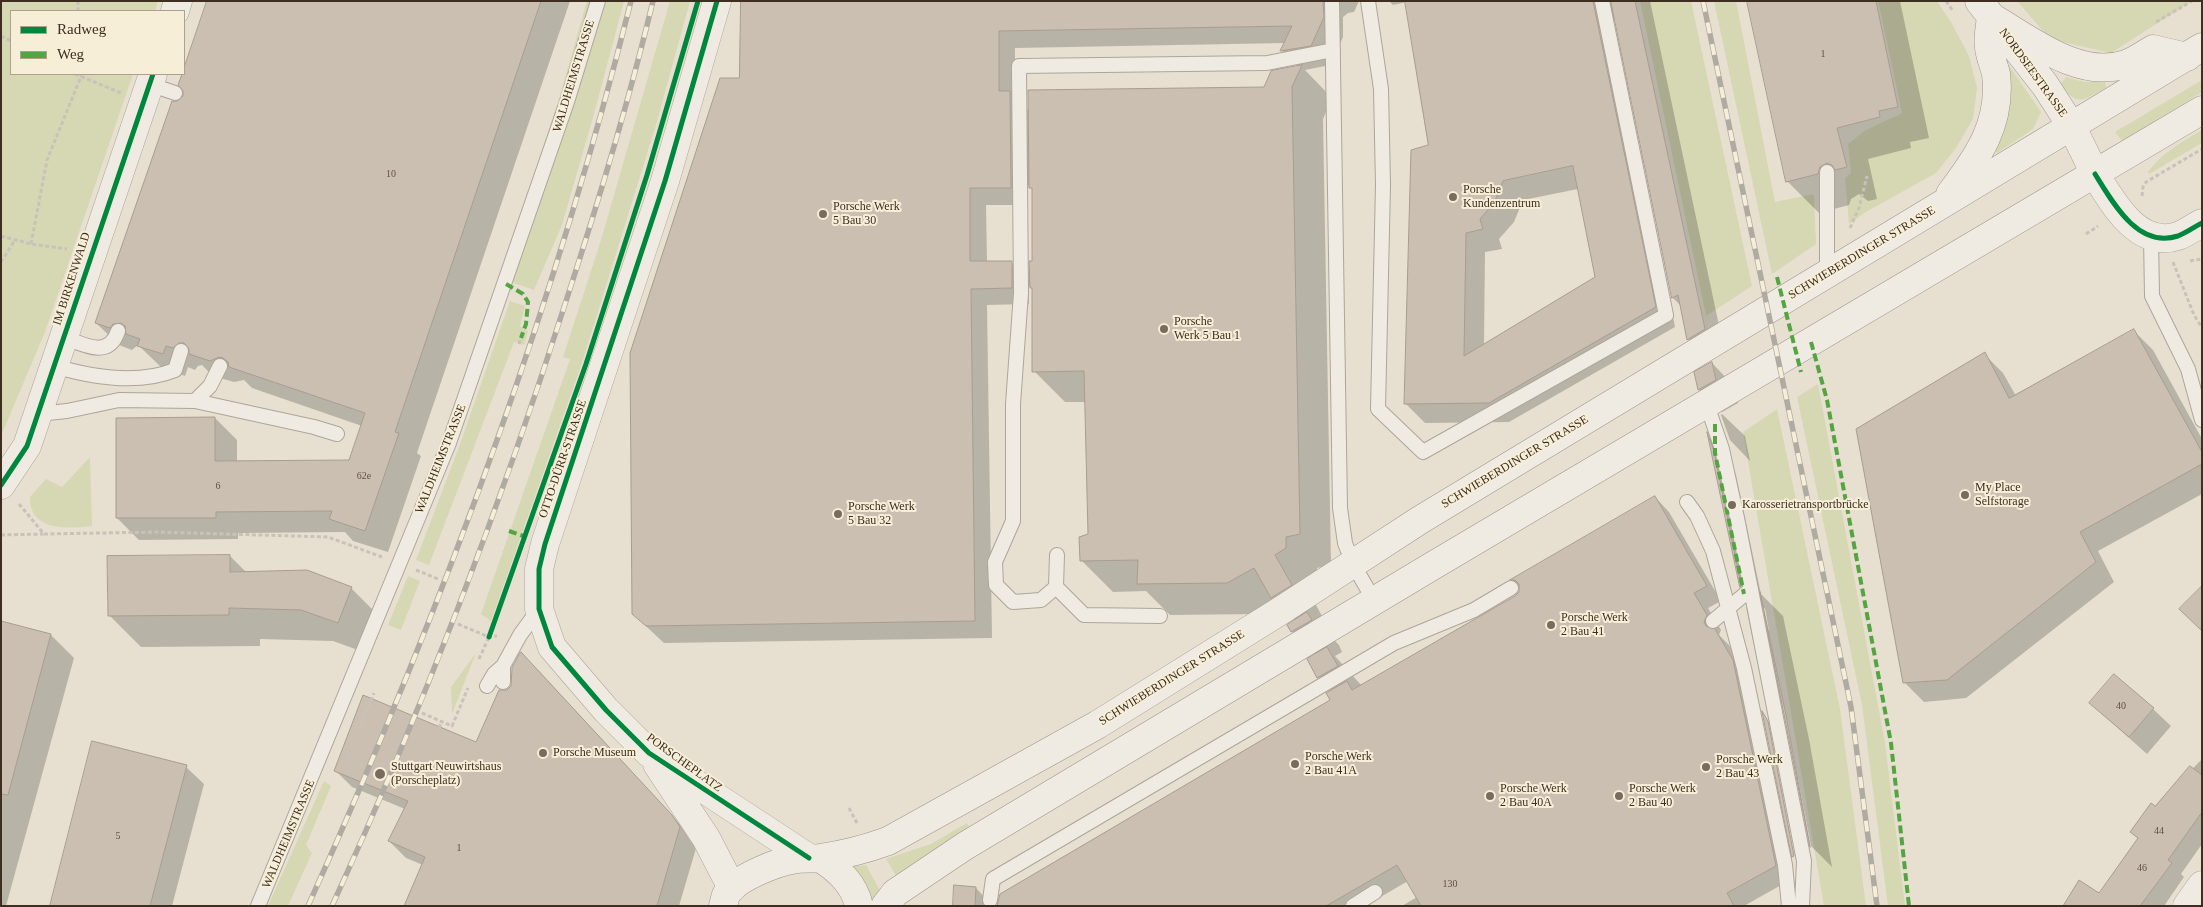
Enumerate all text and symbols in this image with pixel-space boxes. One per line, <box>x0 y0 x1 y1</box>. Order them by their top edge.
legend <box>10 10 185 75</box>
street label: WALDHEIMSTRASSE <box>550 18 598 134</box>
text: Radweg <box>57 21 106 37</box>
street label: NORDSEESTRASSE <box>1996 26 2070 120</box>
text: Weg <box>57 46 84 62</box>
house number: 1 <box>1820 48 1826 60</box>
house number: 10 <box>386 168 396 180</box>
place label: Porsche Kundenzentrum <box>1463 183 1540 211</box>
marker: Porsche Kundenzentrum <box>1447 191 1459 203</box>
place label: Porsche Werk 5 Bau 30 <box>833 200 900 228</box>
street label: SCHWIEBERDINGER STRASSE <box>1786 203 1938 303</box>
marker: Porsche Werk 5 Bau 30 <box>817 208 829 220</box>
street label: IM BIRKENWALD <box>50 231 94 327</box>
place label: Porsche Werk 5 Bau 1 <box>1174 315 1240 343</box>
marker: Porsche Werk 5 Bau 1 <box>1158 323 1170 335</box>
street label: OTTO-DÜRR-STRASSE <box>536 398 590 520</box>
street label: WALDHEIMSTRASSE <box>412 402 470 516</box>
street label: SCHWIEBERDINGER STRASSE <box>1439 412 1591 512</box>
house number: 62e <box>357 470 371 482</box>
house number: 6 <box>216 480 220 492</box>
place label: My Place Selfstorage <box>1975 481 2029 509</box>
marker: My Place Selfstorage <box>1959 489 1971 501</box>
place label: Karosserietransportbrücke <box>1742 498 1869 512</box>
marker: Karosserietransportbrücke <box>1726 499 1738 511</box>
place label: Porsche Werk 5 Bau 32 <box>848 500 915 528</box>
marker: Porsche Werk 5 Bau 32 <box>832 508 844 520</box>
place label: Porsche Werk 2 Bau 41 <box>1561 611 1628 639</box>
marker: Porsche Werk 2 Bau 41 <box>1545 619 1557 631</box>
street label: SCHWIEBERDINGER STRASSE <box>1097 627 1247 729</box>
house number: 40 <box>2116 700 2126 712</box>
street label: PORSCHEPLATZ <box>643 731 725 795</box>
place label: Porsche Museum <box>553 746 636 760</box>
marker: Porsche Museum <box>537 747 549 759</box>
place label: Porsche Werk 2 Bau 41A <box>1305 750 1372 778</box>
place label: Porsche Werk 2 Bau 43 <box>1716 753 1783 781</box>
marker: Porsche Werk 2 Bau 41A <box>1289 758 1301 770</box>
place label: Stuttgart Neuwirtshaus (Porscheplatz) <box>391 760 501 788</box>
marker: Porsche Werk 2 Bau 43 <box>1700 761 1712 773</box>
marker: Stuttgart Neuwirtshaus (Porscheplatz) <box>373 767 387 781</box>
street label: WALDHEIMSTRASSE <box>260 777 318 891</box>
place label: Porsche Werk 2 Bau 40A <box>1500 782 1567 810</box>
place label: Porsche Werk 2 Bau 40 <box>1629 782 1696 810</box>
marker: Porsche Werk 2 Bau 40A <box>1484 790 1496 802</box>
marker: Porsche Werk 2 Bau 40 <box>1613 790 1625 802</box>
house number: 44 <box>2154 825 2164 837</box>
house number: 5 <box>116 830 120 842</box>
house number: 1 <box>456 842 462 854</box>
house number: 46 <box>2137 862 2147 874</box>
house number: 130 <box>1442 878 1458 890</box>

